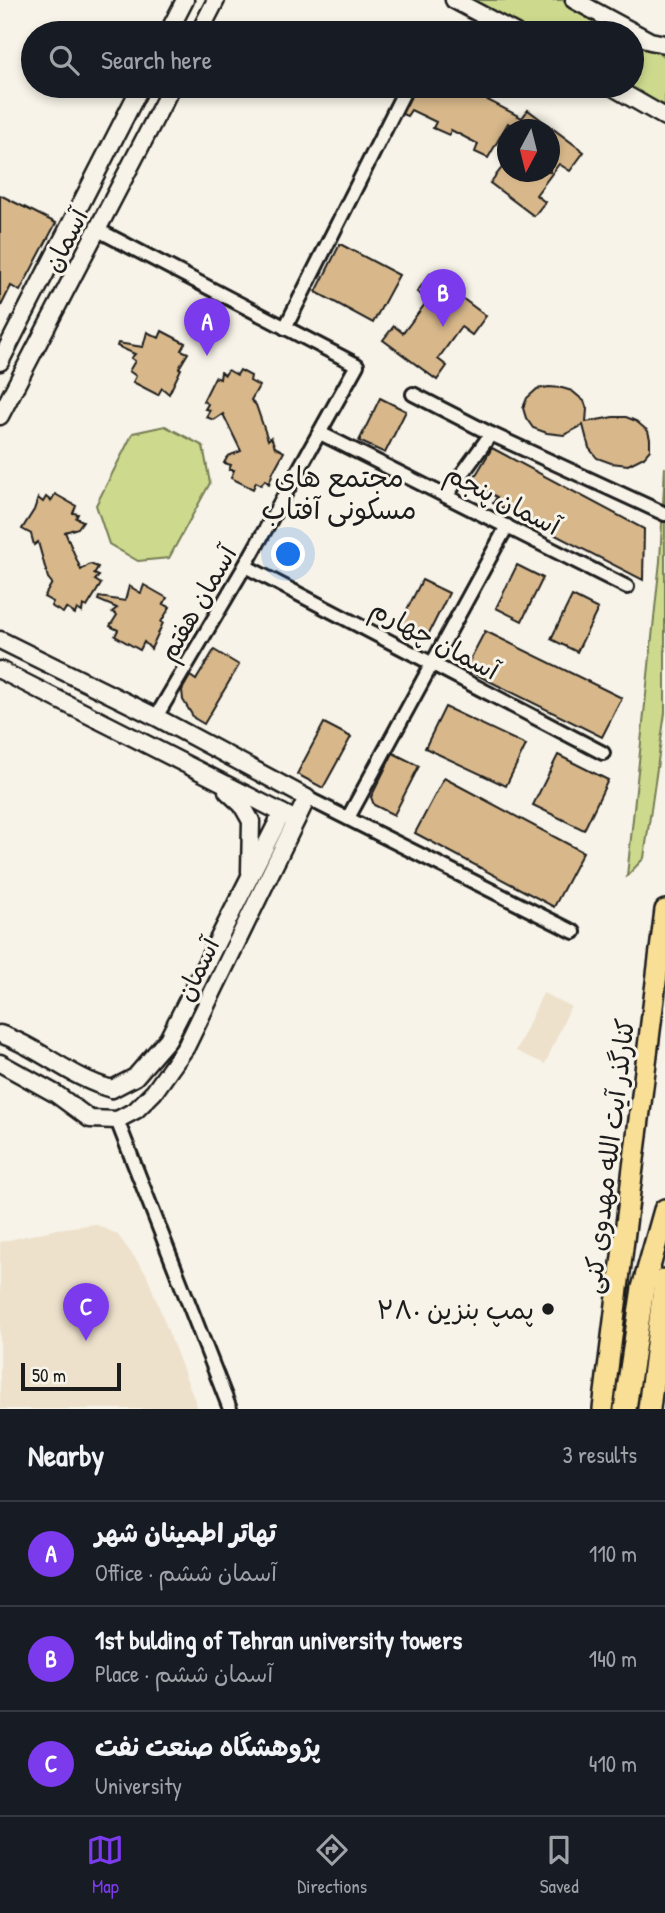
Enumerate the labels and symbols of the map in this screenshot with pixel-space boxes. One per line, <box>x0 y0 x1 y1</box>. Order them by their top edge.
north arrow <box>497 119 560 182</box>
street label: آسمان <box>34 201 96 278</box>
pin: B <box>420 269 466 327</box>
pin: A <box>184 298 230 356</box>
street label: آسمان پنجم <box>438 455 568 546</box>
district label: مجتمع های مسکونی آفتاب <box>261 458 417 528</box>
street label: آسمان هفتم <box>150 537 248 669</box>
your location <box>271 537 305 571</box>
street label: آسمان چهارم <box>363 590 507 691</box>
street label: آسمان <box>167 930 228 1007</box>
street label: کنارگذر آیت الله مهدوی کنی <box>574 1016 642 1296</box>
pin: C <box>63 1283 109 1341</box>
place label: پمپ بنزین ۲۸۰ <box>377 1292 534 1327</box>
marker: پمپ بنزین ۲۸۰ <box>540 1301 556 1317</box>
scale bar <box>21 1360 121 1392</box>

